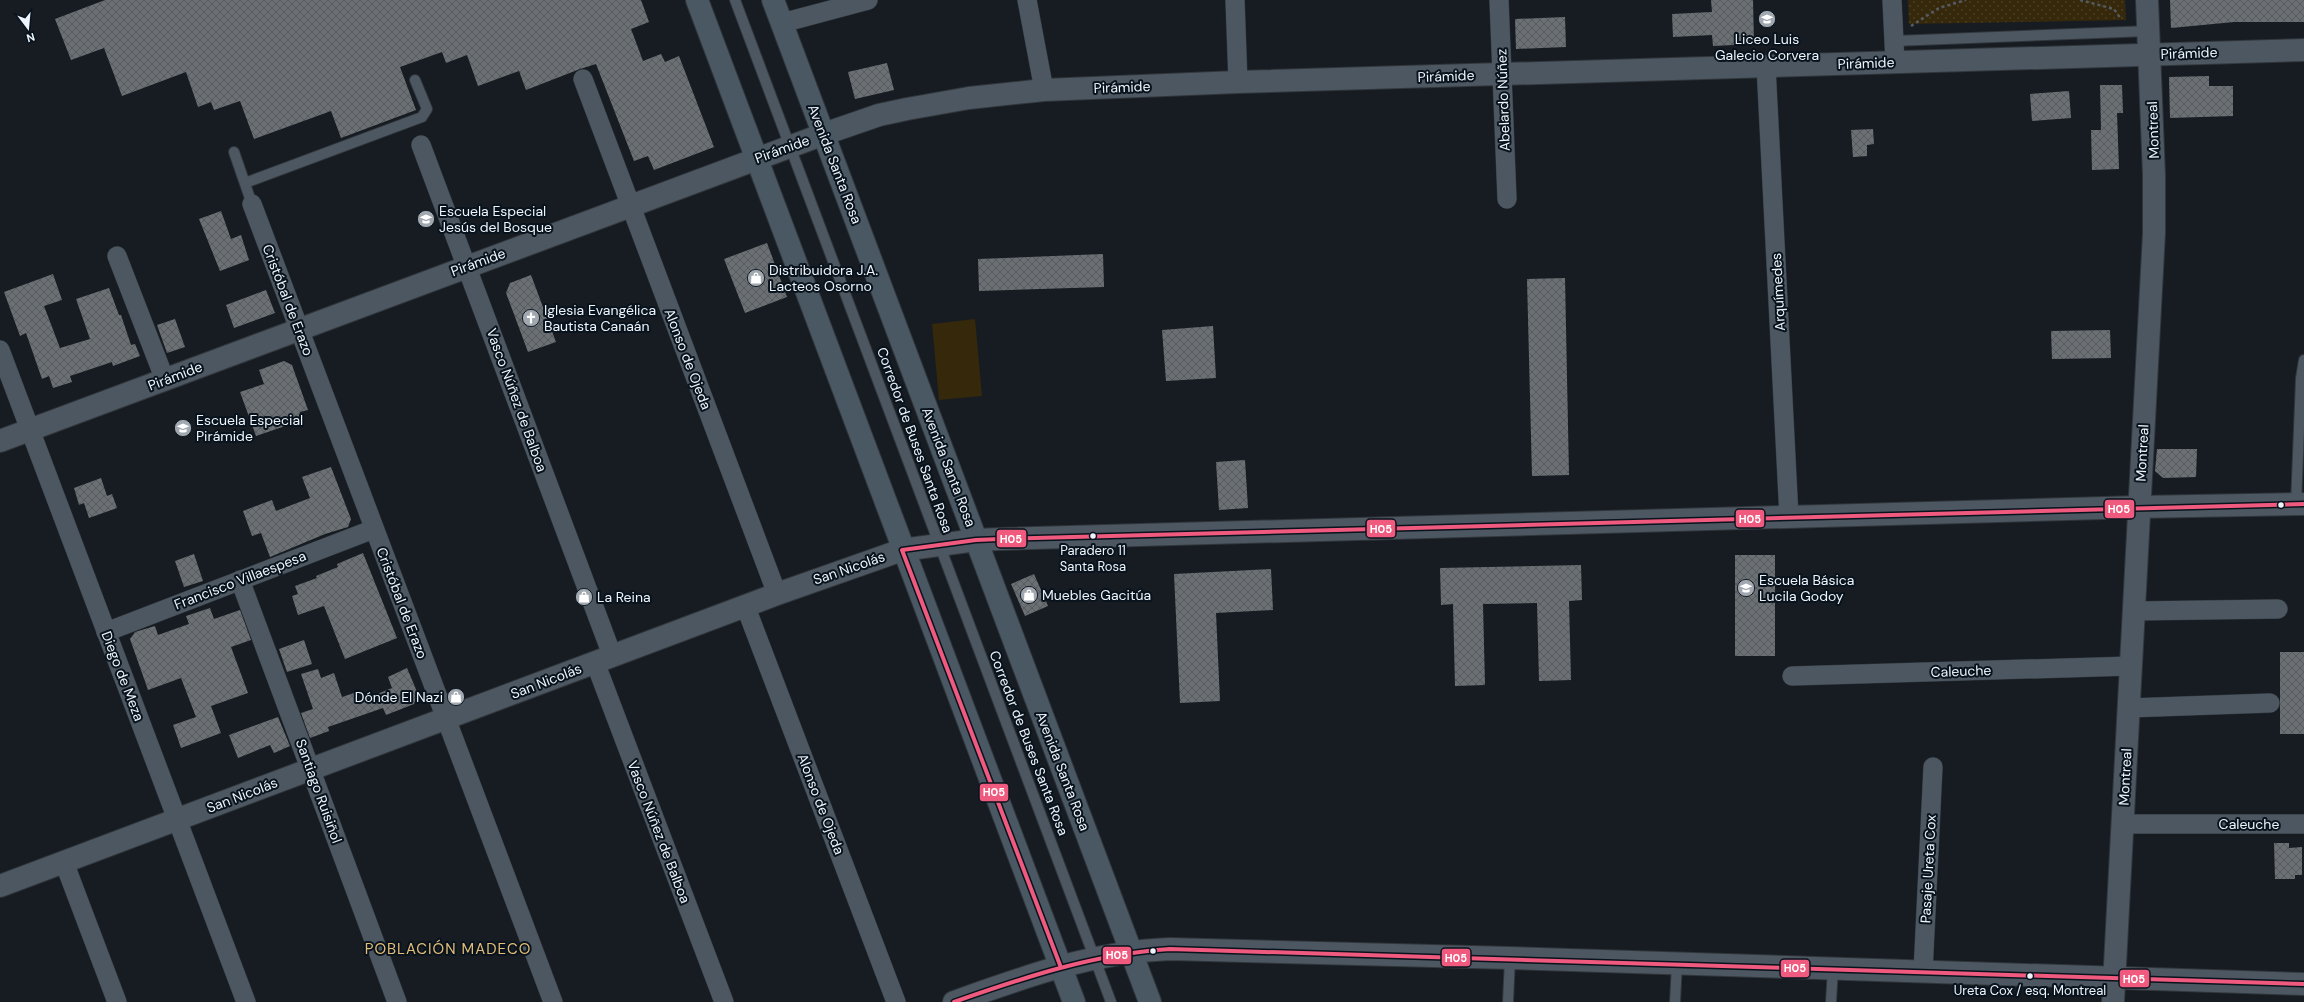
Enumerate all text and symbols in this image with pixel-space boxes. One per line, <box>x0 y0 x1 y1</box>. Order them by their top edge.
north arrow <box>8 8 48 48</box>
school or university icon: Liceo Luis Galecio Corvera <box>1757 9 1777 29</box>
text: N <box>25 30 37 45</box>
place label: Liceo Luis Galecio Corvera <box>1715 30 1819 64</box>
street label: Pirámide <box>2160 43 2218 63</box>
street label: Abelardo Núñez <box>1492 48 1514 152</box>
street label: Pirámide <box>1837 53 1895 73</box>
street label: Pirámide <box>1417 66 1475 86</box>
street label: Pirámide <box>1093 77 1151 97</box>
street label: Montreal <box>2143 101 2163 159</box>
street label: Avenida Santa Rosa <box>804 102 866 226</box>
street label: Pirámide <box>752 131 812 167</box>
place label: Escuela Especial Jesús del Bosque <box>439 202 552 236</box>
school or university icon: Escuela Especial Jesús del Bosque <box>416 209 436 229</box>
street label: Cristóbal de Erazo <box>258 242 318 358</box>
street label: Pirámide <box>448 244 508 280</box>
street label: Arquímedes <box>1767 252 1789 332</box>
place label: Distribuidora J.A. Lacteos Osorno <box>769 261 878 295</box>
shop icon: Distribuidora J.A. Lacteos Osorno <box>746 268 766 288</box>
place label: Iglesia Evangélica Bautista Canaán <box>544 301 656 335</box>
street label: Alonso de Ojeda <box>660 306 716 412</box>
church icon: Iglesia Evangélica Bautista Canaán <box>521 308 541 328</box>
street label: Vasco Núñez de Balboa <box>483 326 551 474</box>
street label: Corredor de Buses Santa Rosa <box>873 345 957 535</box>
street label: Pirámide <box>145 357 205 395</box>
street label: Avenida Santa Rosa <box>918 405 980 529</box>
place label: Escuela Especial Pirámide <box>196 411 303 445</box>
school or university icon: Escuela Especial Pirámide <box>173 418 193 438</box>
street label: Montreal <box>2132 424 2152 482</box>
line badge: H05 <box>2104 499 2135 519</box>
unlabelled marker <box>2276 500 2286 510</box>
text: H05 <box>2108 502 2130 516</box>
line badge: H05 <box>1735 509 1765 528</box>
text: H05 <box>1739 512 1761 526</box>
line badge: H05 <box>1366 519 1396 538</box>
text: H05 <box>1370 522 1392 536</box>
line badge: H05 <box>996 529 1027 548</box>
marker: Paradero 11 Santa Rosa <box>1088 531 1098 541</box>
text: H05 <box>1000 532 1022 546</box>
place label: Paradero 11 Santa Rosa <box>1060 542 1126 575</box>
street label: Cristóbal de Erazo <box>372 545 432 661</box>
street label: Francisco Villaespesa <box>172 547 308 613</box>
street label: San Nicolás <box>811 547 887 589</box>
place label: Escuela Básica Lucila Godoy <box>1759 571 1854 605</box>
school or university icon: Escuela Básica Lucila Godoy <box>1736 578 1756 598</box>
shop icon: Muebles Gacitúa <box>1019 585 1039 605</box>
place label: Muebles Gacitúa <box>1042 586 1151 604</box>
shop icon: La Reina <box>574 587 594 607</box>
place label: La Reina <box>597 588 651 606</box>
street label: Diego de Meza <box>98 629 148 723</box>
street label: Corredor de Buses Santa Rosa <box>985 648 1073 838</box>
street label: San Nicolás <box>508 659 584 703</box>
street label: Caleuche <box>1930 661 1992 681</box>
shop icon: Dónde El Nazi <box>446 687 466 707</box>
place label: Dónde El Nazi <box>355 688 443 706</box>
street label: Avenida Santa Rosa <box>1032 709 1094 833</box>
street label: Santiago Ruisiñol <box>292 737 346 845</box>
street label: Montreal <box>2115 748 2135 806</box>
street label: Alonso de Ojeda <box>793 751 849 857</box>
street label: Vasco Núñez de Balboa <box>623 758 695 906</box>
street label: San Nicolás <box>204 773 280 817</box>
line badge: H05 <box>979 783 1009 802</box>
text: H05 <box>983 785 1005 799</box>
street label: Pasaje Ureta Cox <box>1916 814 1940 924</box>
street label: Caleuche <box>2219 815 2279 833</box>
district label: POBLACIÓN MADECO <box>365 939 531 959</box>
line badge: H05 <box>1102 946 1132 965</box>
unlabelled marker <box>1148 946 1158 956</box>
text: H05 <box>1106 948 1128 962</box>
line badge: H05 <box>1441 948 1471 967</box>
text: H05 <box>1445 951 1467 965</box>
line badge: H05 <box>1780 959 1810 978</box>
text: H05 <box>1784 961 1806 975</box>
line badge: H05 <box>2119 969 2150 988</box>
marker: Ureta Cox / esq. Montreal <box>2025 971 2035 981</box>
text: H05 <box>2123 972 2145 986</box>
place label: Ureta Cox / esq. Montreal <box>1954 982 2106 999</box>

